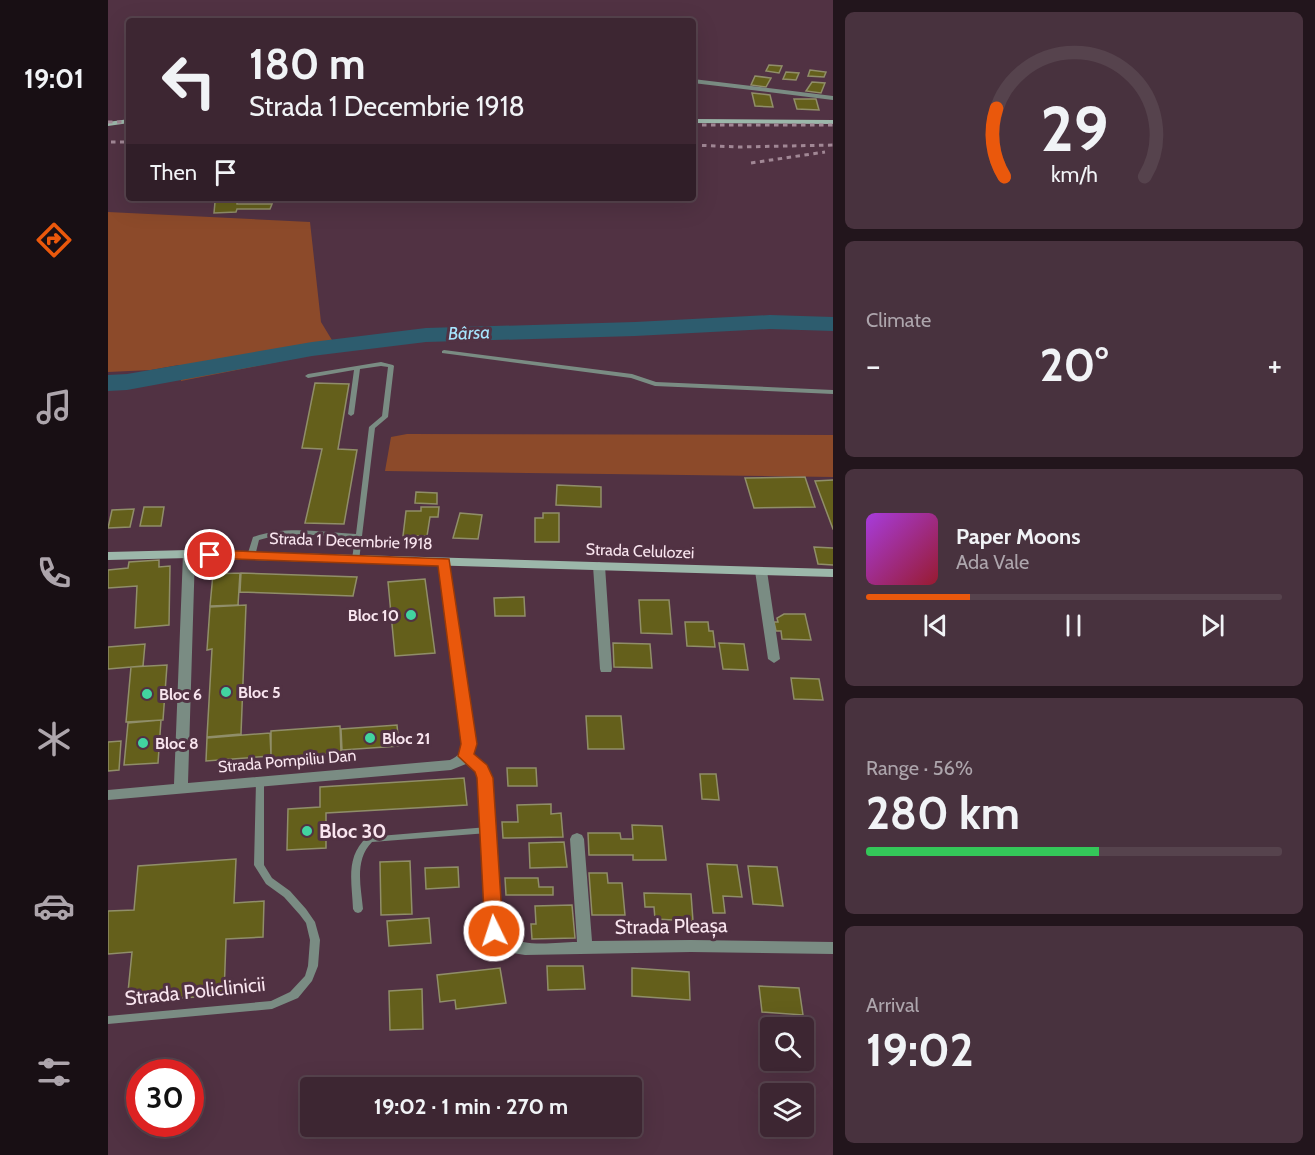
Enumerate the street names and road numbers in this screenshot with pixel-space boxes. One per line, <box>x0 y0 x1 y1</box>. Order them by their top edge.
street label: Strada 1 Decembrie 1918 <box>269 529 433 553</box>
street label: Strada Celulozei <box>585 540 695 562</box>
street label: Strada Pompiliu Dan <box>217 745 357 777</box>
street label: Strada Pleașa <box>614 913 728 940</box>
street label: Strada Policlinicii <box>123 972 267 1010</box>

